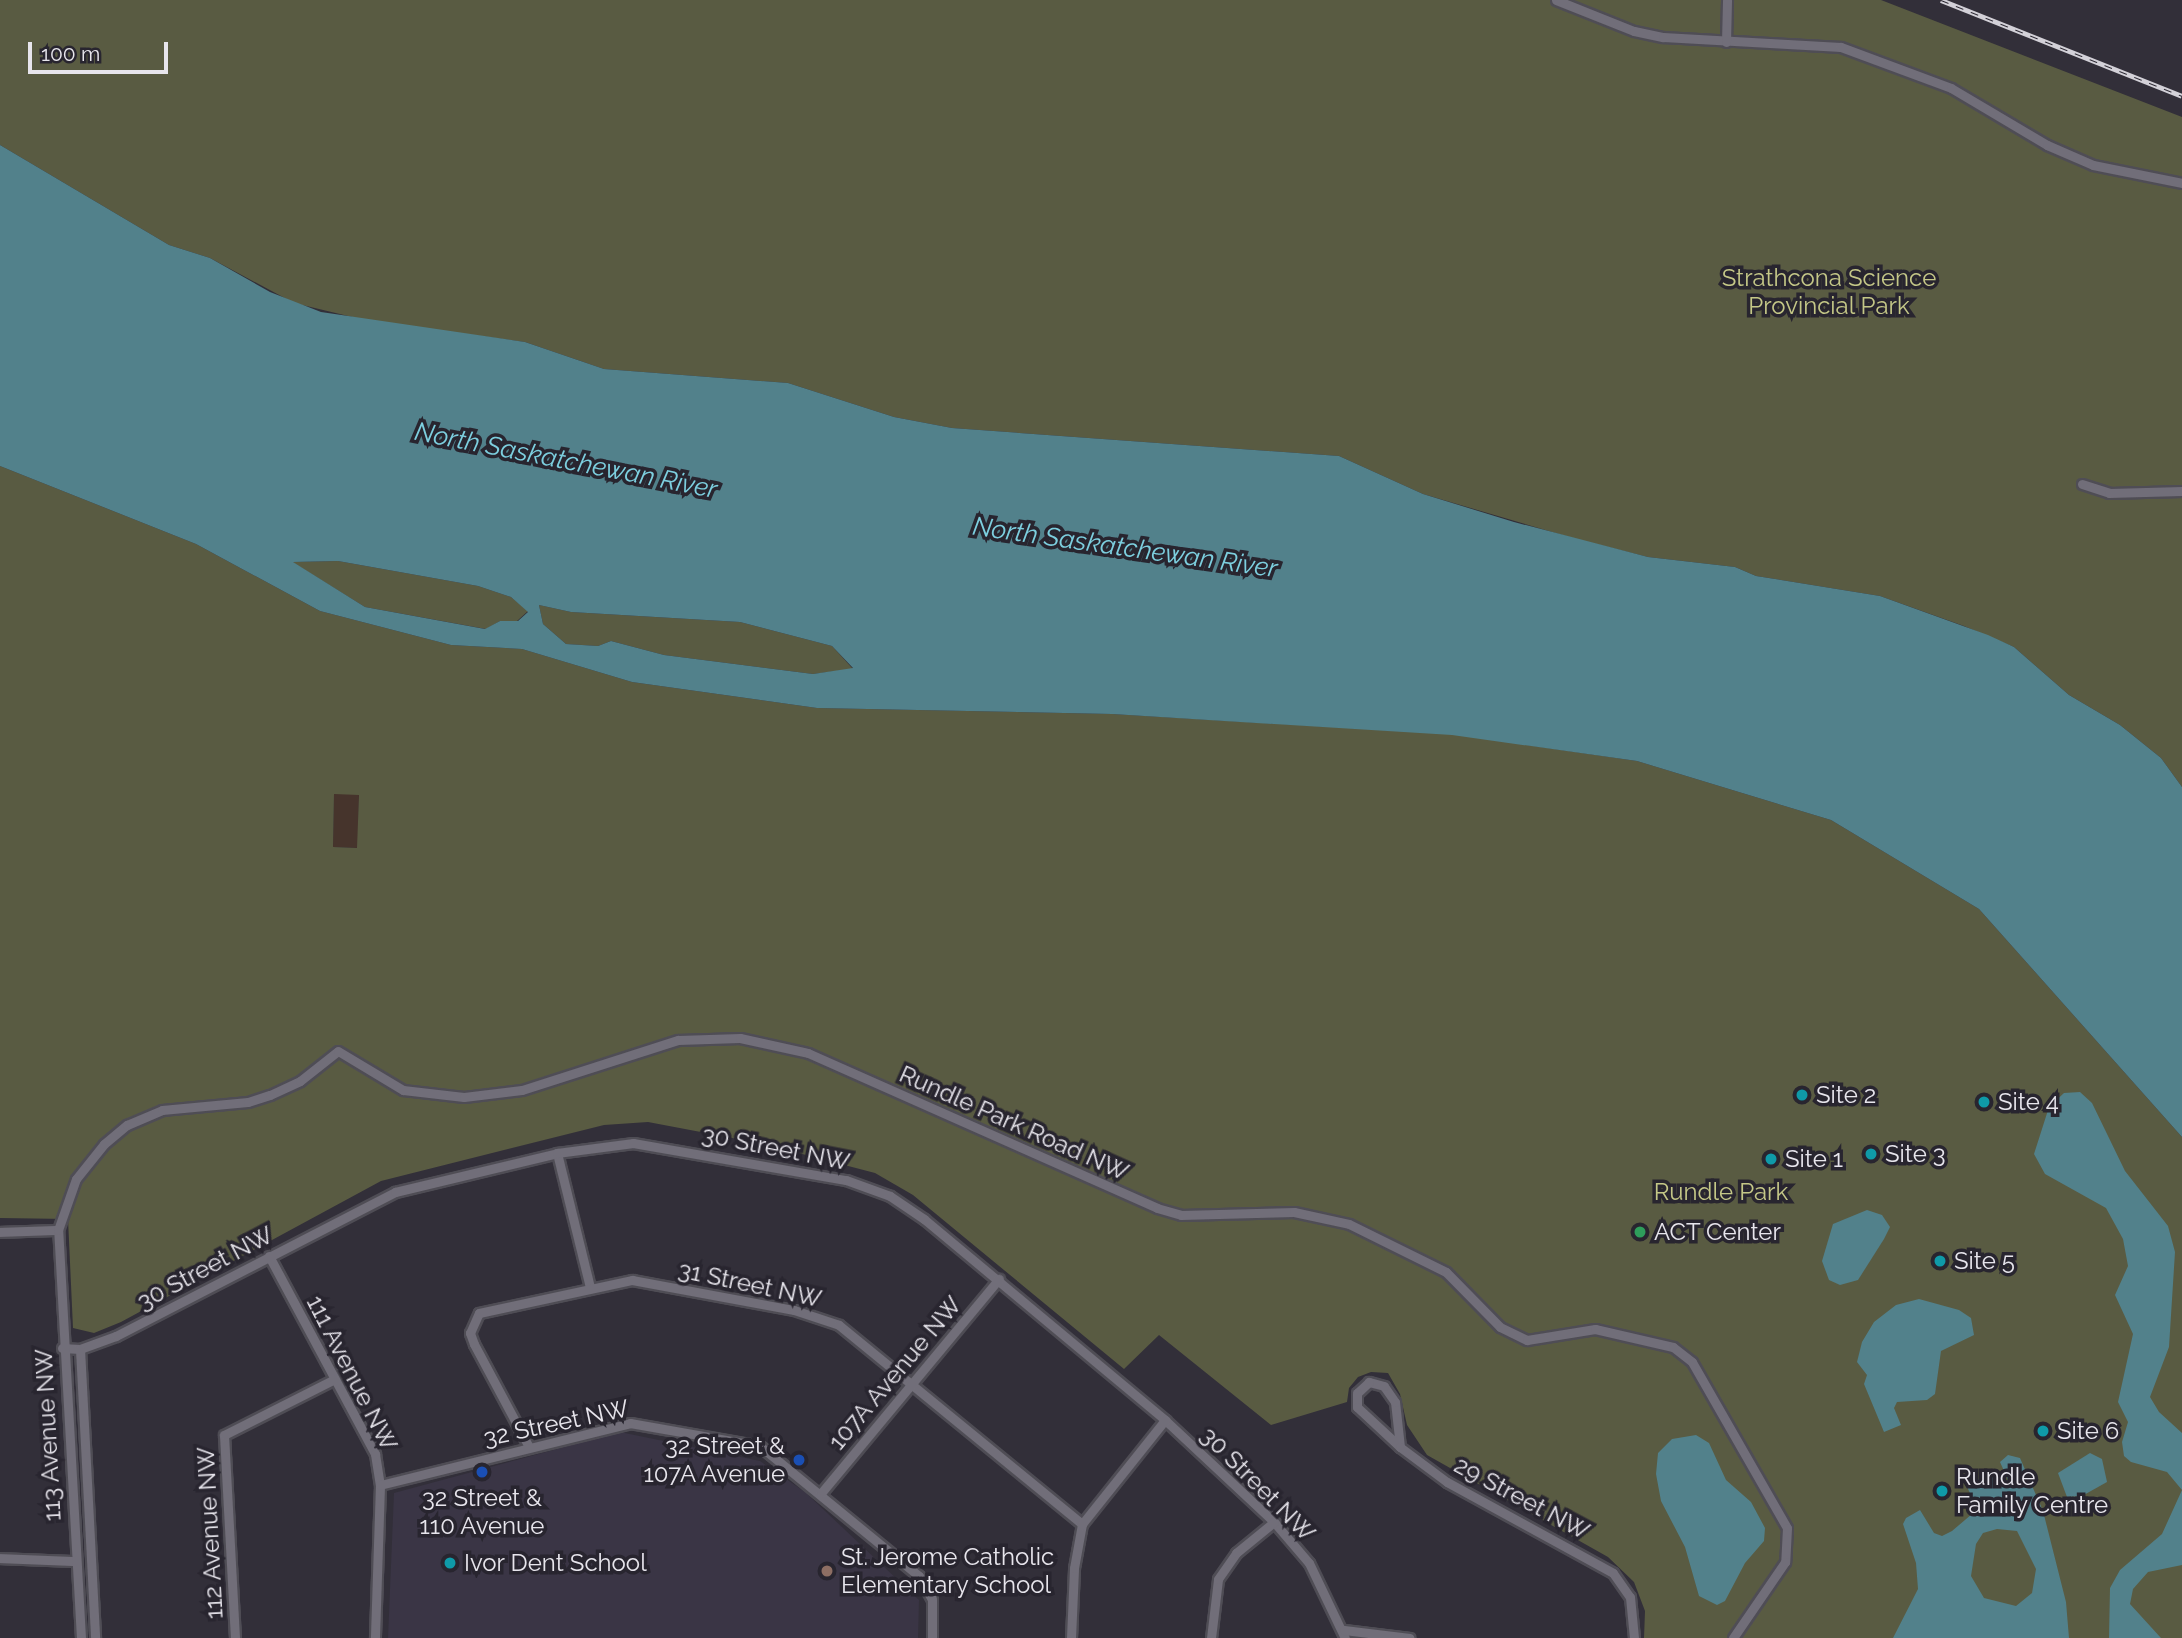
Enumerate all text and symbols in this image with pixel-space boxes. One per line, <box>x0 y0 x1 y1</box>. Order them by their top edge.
scale bar <box>32 28 172 72</box>
text: 100 m <box>41 41 100 66</box>
park label: Strathcona Science Provincial Park <box>1722 264 1936 320</box>
water label: North Saskatchewan River <box>412 416 720 506</box>
water label: North Saskatchewan River <box>971 511 1279 585</box>
street label: Rundle Park Road NW <box>895 1059 1133 1187</box>
place label: Site 2 <box>1816 1081 1876 1109</box>
marker: Site 2 <box>1794 1087 1810 1103</box>
place label: Site 4 <box>1998 1088 2059 1116</box>
marker: Site 4 <box>1976 1094 1992 1110</box>
street label: 30 Street NW <box>700 1120 852 1176</box>
place label: Site 3 <box>1885 1140 1946 1168</box>
place label: Site 1 <box>1785 1145 1843 1173</box>
marker: Site 3 <box>1863 1146 1879 1162</box>
marker: Site 1 <box>1763 1151 1779 1167</box>
park label: Rundle Park <box>1654 1178 1788 1206</box>
place label: ACT Center <box>1654 1218 1782 1246</box>
street label: 30 Street NW <box>132 1220 278 1316</box>
marker: ACT Center <box>1632 1224 1648 1240</box>
place label: Site 5 <box>1954 1247 2015 1275</box>
marker: Site 5 <box>1932 1253 1948 1269</box>
street label: 31 Street NW <box>676 1255 824 1313</box>
street label: 111 Avenue NW <box>300 1290 404 1456</box>
street label: 107A Avenue NW <box>822 1290 968 1456</box>
street label: 113 Avenue NW <box>29 1348 67 1522</box>
street label: 32 Street NW <box>481 1394 631 1452</box>
place label: Site 6 <box>2057 1417 2119 1445</box>
street label: 30 Street NW <box>1195 1421 1321 1547</box>
marker: Site 6 <box>2035 1423 2051 1439</box>
place label: 32 Street & 107A Avenue <box>642 1432 785 1488</box>
street label: 112 Avenue NW <box>191 1446 229 1620</box>
street label: 29 Street NW <box>1449 1450 1595 1546</box>
marker: 32 Street & 107A Avenue <box>791 1452 807 1468</box>
place label: Rundle Family Centre <box>1956 1463 2109 1519</box>
marker: 32 Street & 110 Avenue <box>474 1464 490 1480</box>
marker: Rundle Family Centre <box>1934 1483 1950 1499</box>
place label: 32 Street & 110 Avenue <box>419 1484 545 1540</box>
place label: St. Jerome Catholic Elementary School <box>841 1543 1055 1599</box>
place label: Ivor Dent School <box>464 1549 647 1577</box>
marker: Ivor Dent School <box>442 1555 458 1571</box>
marker: St. Jerome Catholic Elementary School <box>819 1563 835 1579</box>

